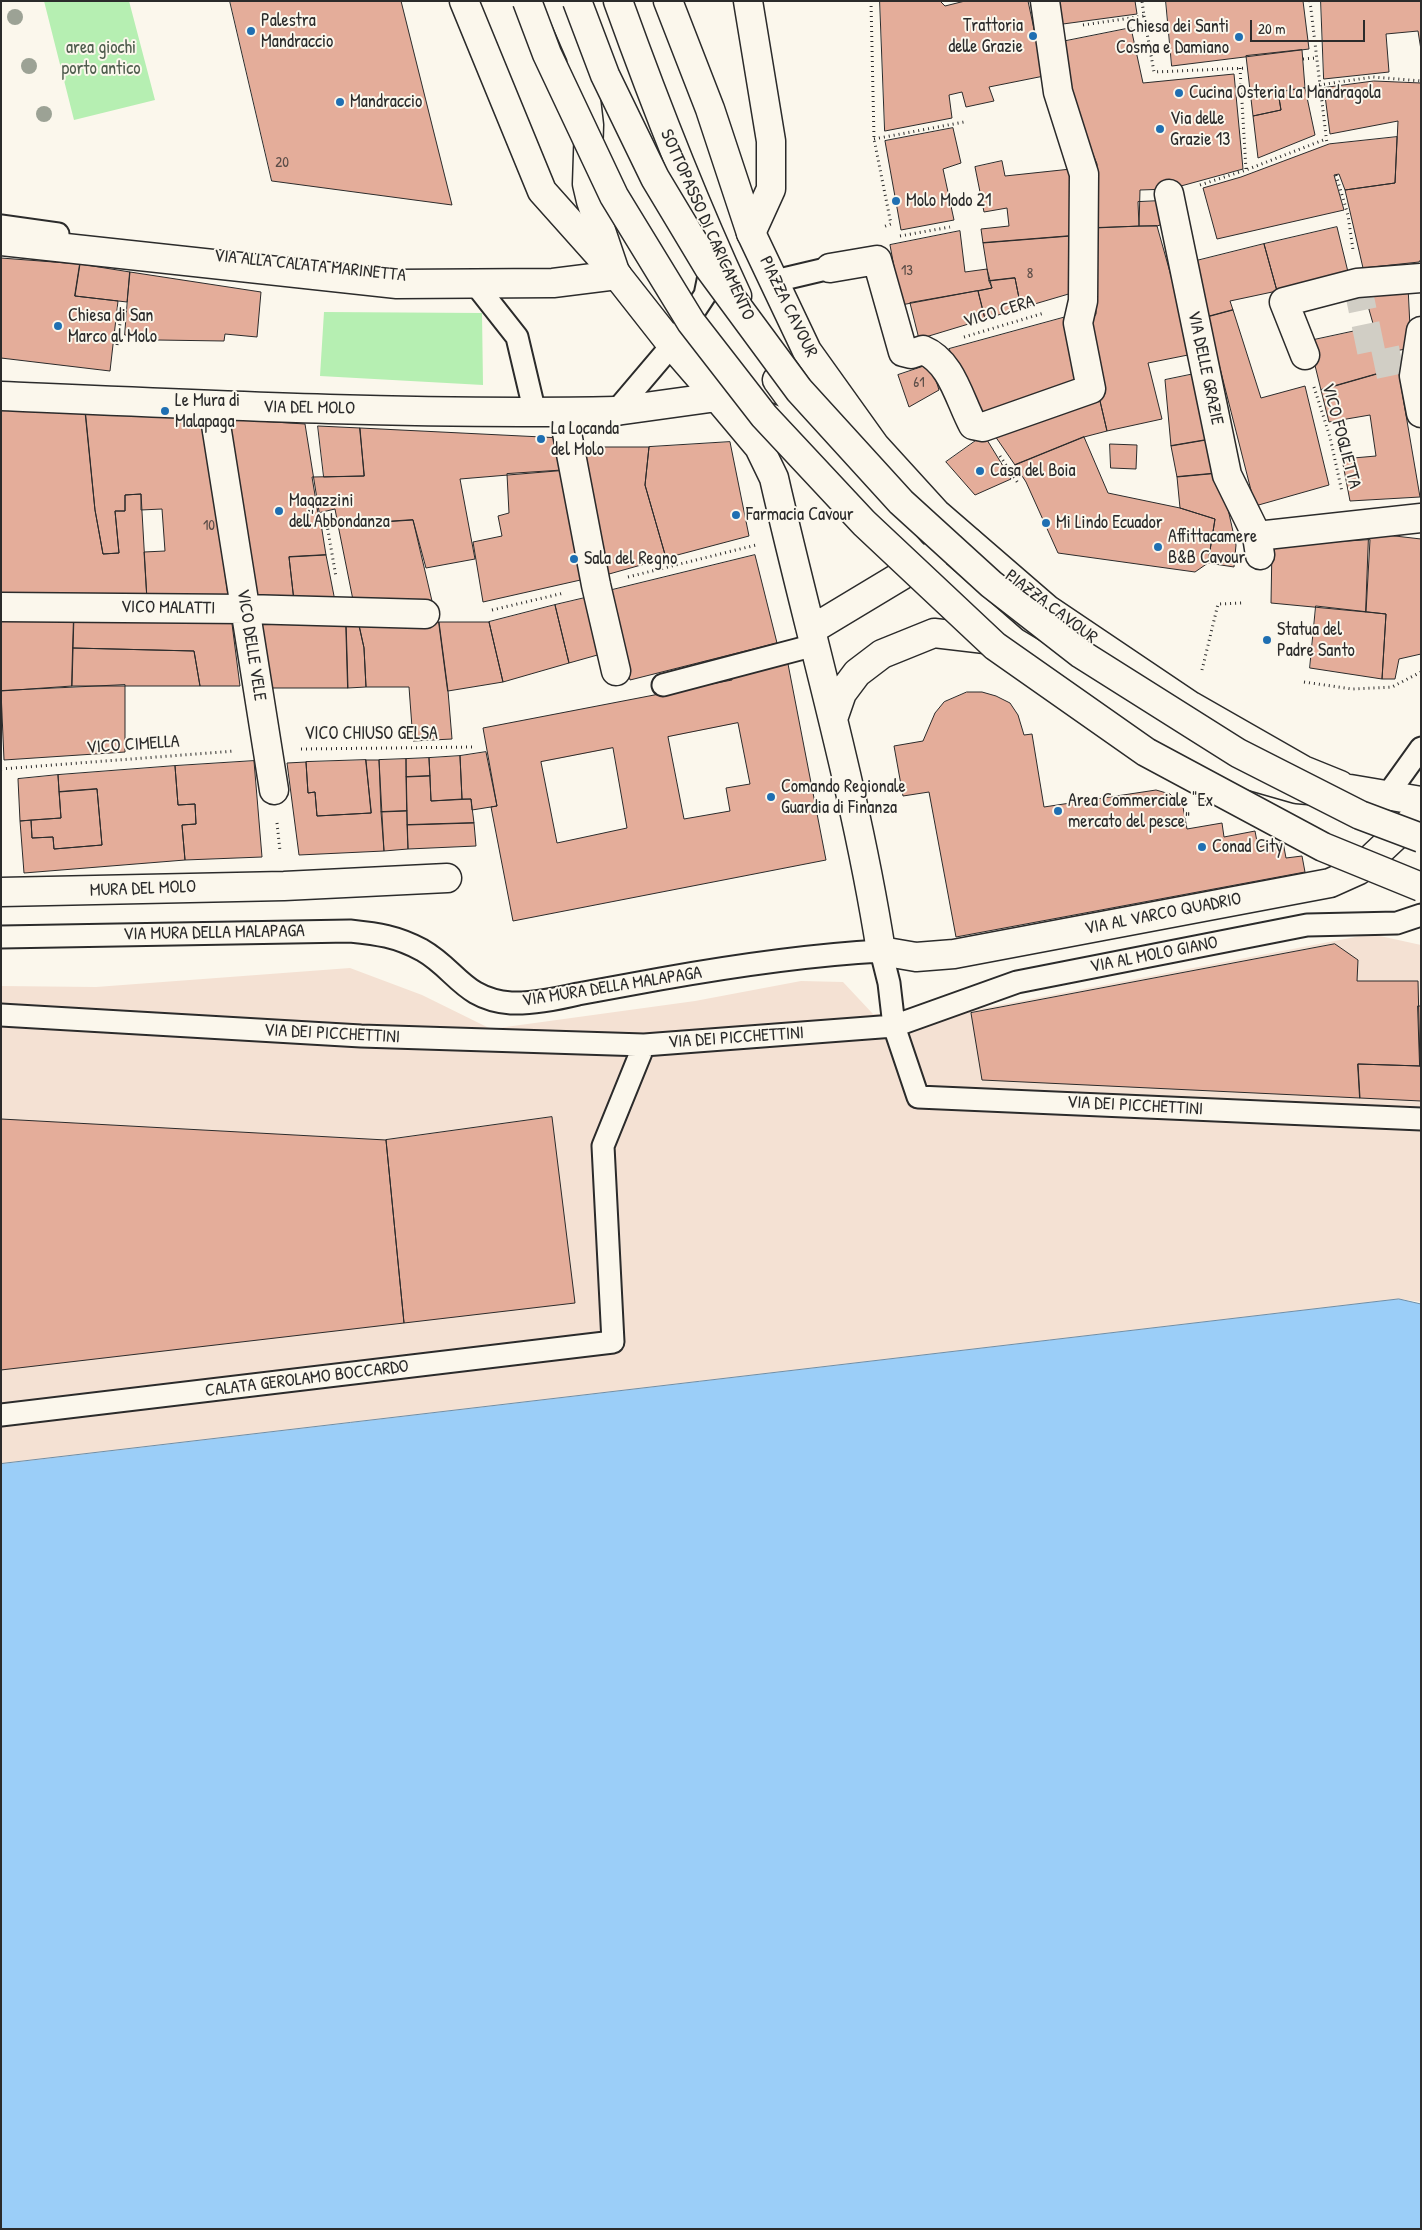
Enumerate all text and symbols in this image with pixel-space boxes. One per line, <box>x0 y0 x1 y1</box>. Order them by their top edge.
place label: Palestra Mandraccio <box>261 10 333 52</box>
scale bar <box>1252 10 1367 42</box>
place label: Trattoria delle Grazie <box>948 15 1023 58</box>
place label: Chiesa dei Santi Cosma e Damiano <box>1116 16 1229 58</box>
text: 20 m <box>1258 18 1285 39</box>
marker: Palestra Mandraccio <box>245 25 257 37</box>
marker: Trattoria delle Grazie <box>1027 30 1039 42</box>
marker: Chiesa dei Santi Cosma e Damiano <box>1233 31 1245 43</box>
park label: area giochi porto antico <box>61 37 141 80</box>
place label: Cucina Osteria La Mandragola <box>1189 82 1381 104</box>
marker: Cucina Osteria La Mandragola <box>1173 87 1185 99</box>
place label: Mandraccio <box>350 91 422 113</box>
marker: Mandraccio <box>334 96 346 108</box>
place label: Via delle Grazie 13 <box>1170 108 1230 150</box>
marker: Via delle Grazie 13 <box>1154 123 1166 135</box>
street label: SOTTOPASSO DI CARICAMENTO <box>655 126 759 324</box>
house number: 20 <box>275 154 289 172</box>
place label: Molo Modo 21 <box>906 190 991 212</box>
marker: Molo Modo 21 <box>890 195 902 207</box>
street label: VIA ALLA CALATA MARINETTA <box>213 245 407 287</box>
street label: PIAZZA CAVOUR <box>754 253 822 361</box>
house number: 13 <box>901 262 913 280</box>
house number: 8 <box>1027 265 1033 283</box>
street label: VICO CERA <box>961 291 1037 333</box>
place label: Chiesa di San Marco al Molo <box>68 305 157 348</box>
street label: VIA DELLE GRAZIE <box>1182 309 1228 427</box>
marker: Chiesa di San Marco al Molo <box>52 320 64 332</box>
house number: 61 <box>913 374 925 392</box>
street label: VICO FOGLIETTA <box>1317 381 1365 491</box>
place label: Le Mura di Malapaga <box>175 390 240 432</box>
street label: VIA DEL MOLO <box>263 396 355 420</box>
marker: Le Mura di Malapaga <box>159 405 171 417</box>
place label: La Locanda del Molo <box>551 418 619 460</box>
marker: La Locanda del Molo <box>535 433 547 445</box>
place label: Casa del Boia <box>990 460 1076 482</box>
marker: Casa del Boia <box>974 465 986 477</box>
place label: Magazzini dell'Abbondanza <box>289 490 390 532</box>
place label: Farmacia Cavour <box>746 504 854 526</box>
marker: Magazzini dell'Abbondanza <box>273 505 285 517</box>
marker: Farmacia Cavour <box>730 509 742 521</box>
place label: Mi Lindo Ecuador <box>1056 512 1163 534</box>
house number: 10 <box>203 517 215 535</box>
marker: Mi Lindo Ecuador <box>1040 517 1052 529</box>
place label: Affittacamere B&B Cavour <box>1168 526 1257 568</box>
marker: Affittacamere B&B Cavour <box>1152 541 1164 553</box>
place label: Sala del Regno <box>584 548 677 570</box>
marker: Sala del Regno <box>568 553 580 565</box>
street label: PIAZZA CAVOUR <box>1001 565 1101 649</box>
street label: VICO DELLE VELE <box>231 587 271 703</box>
street label: VICO MALATTI <box>121 596 215 620</box>
place label: Statua del Padre Santo <box>1277 619 1355 662</box>
marker: Statua del Padre Santo <box>1261 634 1273 646</box>
street label: VICO CHIUSO GELSA <box>304 723 438 745</box>
street label: VICO CIMELLA <box>86 731 180 759</box>
place label: Comando Regionale Guardia di Finanza <box>781 776 906 819</box>
place label: Area Commerciale "Ex mercato del pesce" <box>1068 790 1213 832</box>
marker: Comando Regionale Guardia di Finanza <box>765 791 777 803</box>
marker: Area Commerciale "Ex mercato del pesce" <box>1052 805 1064 817</box>
place label: Conad City <box>1212 836 1283 858</box>
marker: Conad City <box>1196 841 1208 853</box>
street label: MURA DEL MOLO <box>89 876 197 902</box>
street label: VIA AL VARCO QUADRIO <box>1083 888 1243 940</box>
street label: VIA MURA DELLA MALAPAGA <box>123 921 305 945</box>
street label: VIA AL MOLO GIANO <box>1088 932 1220 978</box>
street label: VIA MURA DELLA MALAPAGA <box>521 962 703 1012</box>
street label: VIA DEI PICCHETTINI <box>264 1020 400 1048</box>
street label: VIA DEI PICCHETTINI <box>667 1022 805 1054</box>
street label: VIA DEI PICCHETTINI <box>1067 1092 1203 1120</box>
street label: CALATA GEROLAMO BOCCARDO <box>204 1356 410 1402</box>

